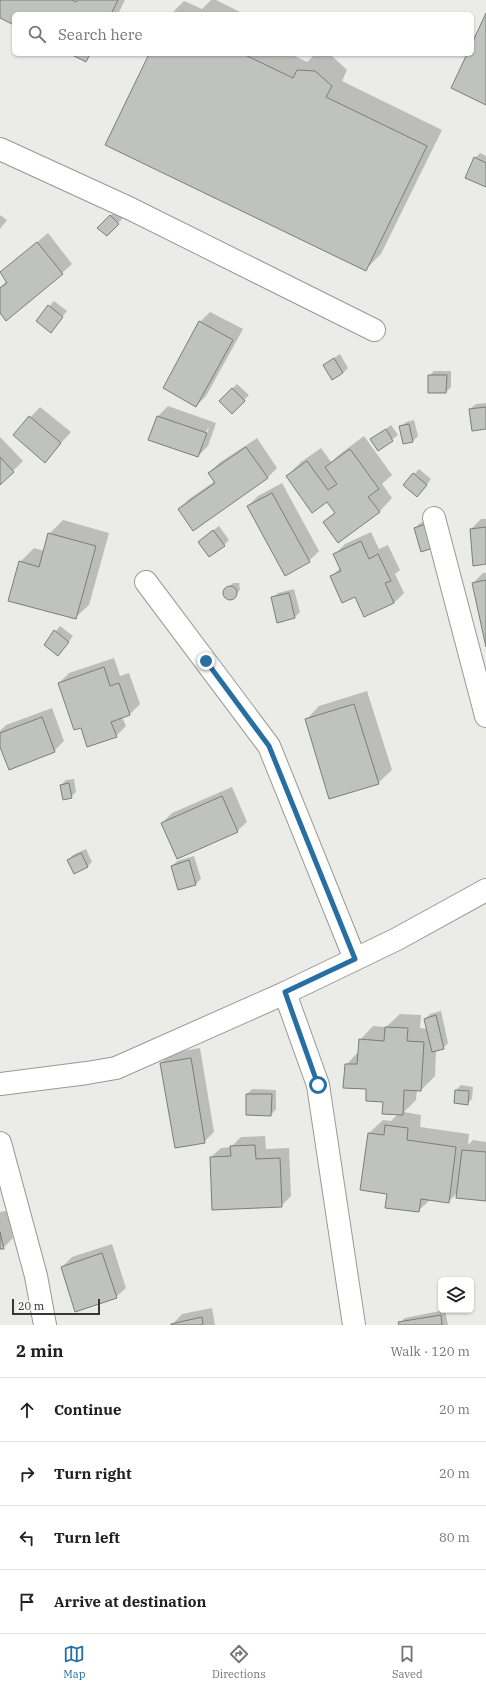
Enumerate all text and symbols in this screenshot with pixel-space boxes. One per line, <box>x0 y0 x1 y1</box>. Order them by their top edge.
search box <box>12 12 474 56</box>
icon: search <box>26 23 48 45</box>
text: Search here <box>58 25 143 44</box>
route end <box>197 652 215 670</box>
route start <box>309 1076 327 1094</box>
map controls <box>438 1277 474 1313</box>
button: layers <box>438 1277 474 1313</box>
scale bar <box>12 1297 100 1316</box>
text: 20 m <box>18 1299 44 1313</box>
text: 2 min <box>16 1340 64 1362</box>
text: Walk · 120 m <box>391 1343 470 1360</box>
icon: ahead <box>16 1399 38 1421</box>
text: Continue <box>54 1400 121 1419</box>
text: 20 m <box>439 1401 470 1418</box>
icon: right <box>16 1463 38 1485</box>
text: Turn right <box>54 1464 132 1483</box>
text: 20 m <box>439 1465 470 1482</box>
icon: left <box>16 1527 38 1549</box>
text: Turn left <box>54 1528 120 1547</box>
text: 80 m <box>439 1529 470 1546</box>
icon: arrive <box>16 1591 38 1613</box>
text: Arrive at destination <box>54 1592 206 1611</box>
tab: Map <box>63 1643 86 1681</box>
tab: Directions <box>212 1643 266 1681</box>
tab: Saved <box>392 1643 423 1681</box>

